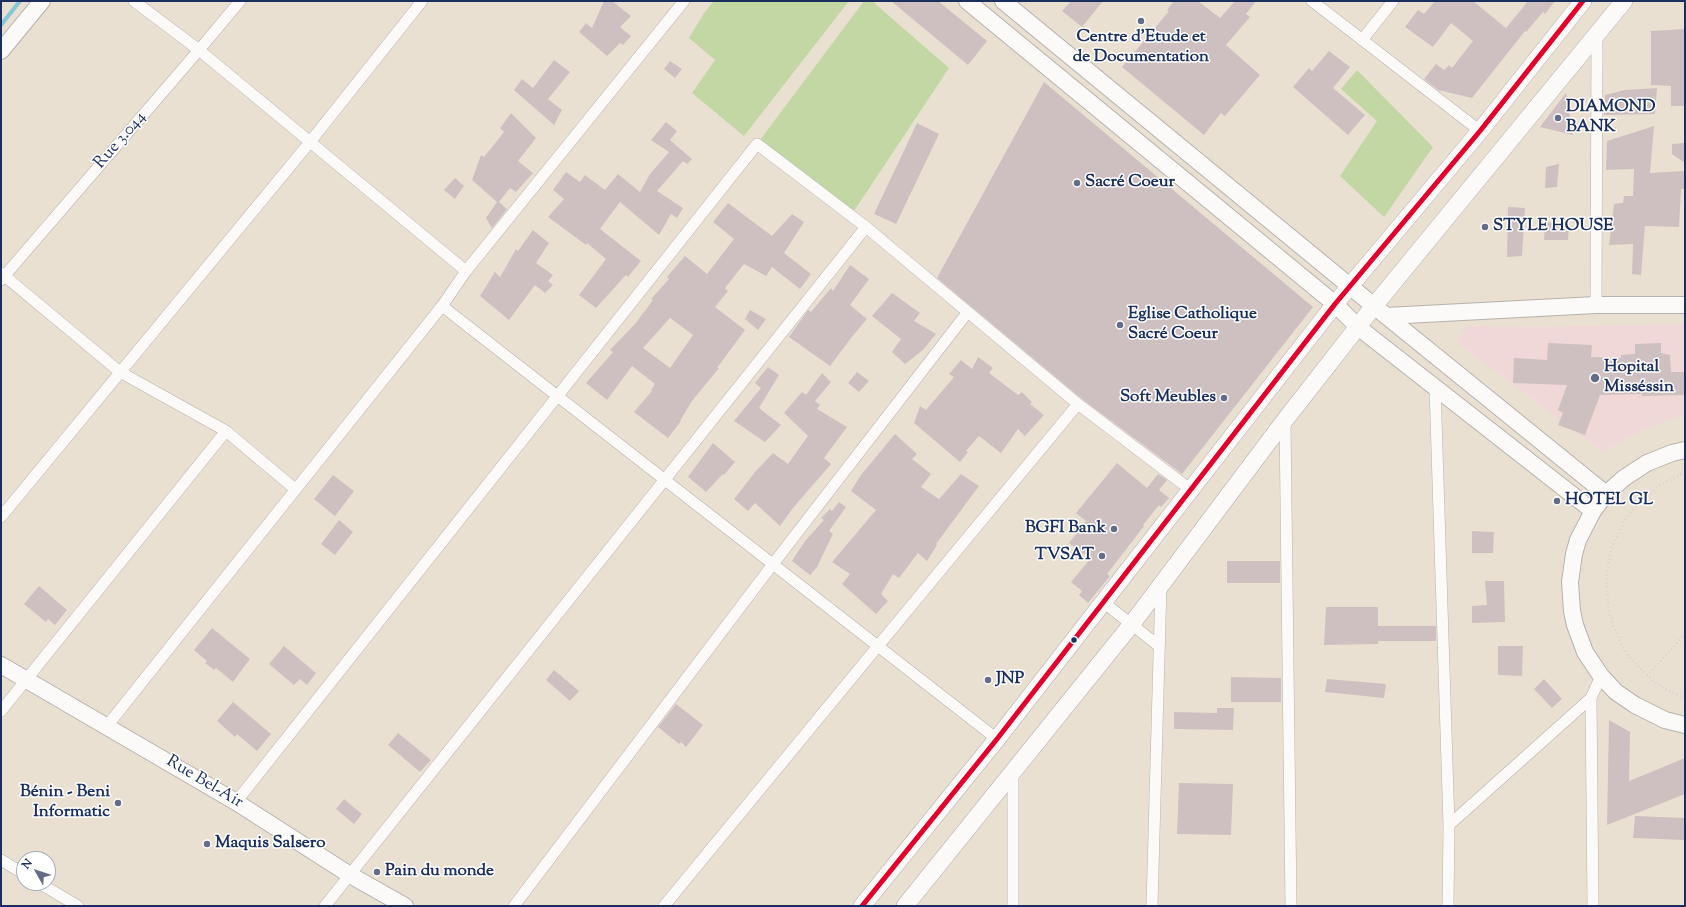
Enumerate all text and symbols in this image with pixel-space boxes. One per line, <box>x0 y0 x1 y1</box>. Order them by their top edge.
marker: Centre d'Etude et de Documentation <box>1136 16 1146 26</box>
place label: Centre d'Etude et de Documentation <box>1073 28 1209 68</box>
place label: DIAMOND BANK <box>1566 98 1655 138</box>
street label: Rue 3.044 <box>91 108 151 174</box>
marker: DIAMOND BANK <box>1553 113 1563 123</box>
place label: Sacré Coeur <box>1085 173 1175 193</box>
marker: Sacré Coeur <box>1072 178 1082 188</box>
place label: STYLE HOUSE <box>1493 217 1614 237</box>
marker: STYLE HOUSE <box>1480 222 1490 232</box>
place label: Eglise Catholique Sacré Coeur <box>1128 305 1257 345</box>
marker: Eglise Catholique Sacré Coeur <box>1115 320 1125 330</box>
place label: Hopital Misséssin <box>1604 358 1674 398</box>
marker: Hopital Misséssin <box>1589 372 1601 384</box>
place label: Soft Meubles <box>1120 388 1216 408</box>
marker: Soft Meubles <box>1219 393 1229 403</box>
place label: HOTEL GL <box>1565 491 1653 511</box>
marker: HOTEL GL <box>1552 496 1562 506</box>
place label: BGFI Bank <box>1025 519 1106 539</box>
marker: BGFI Bank <box>1109 524 1119 534</box>
place label: TVSAT <box>1035 546 1094 566</box>
marker: TVSAT <box>1097 551 1107 561</box>
unlabelled marker <box>1069 635 1079 645</box>
place label: JNP <box>996 670 1024 690</box>
marker: JNP <box>983 675 993 685</box>
street label: Rue Bel-Air <box>162 752 246 814</box>
place label: Bénin - Beni Informatic <box>20 783 110 823</box>
marker: Bénin - Beni Informatic <box>113 798 123 808</box>
place label: Maquis Salsero <box>215 834 325 854</box>
marker: Maquis Salsero <box>202 839 212 849</box>
north arrow <box>16 851 56 891</box>
text: N <box>18 856 36 873</box>
place label: Pain du monde <box>385 862 494 882</box>
marker: Pain du monde <box>372 867 382 877</box>

